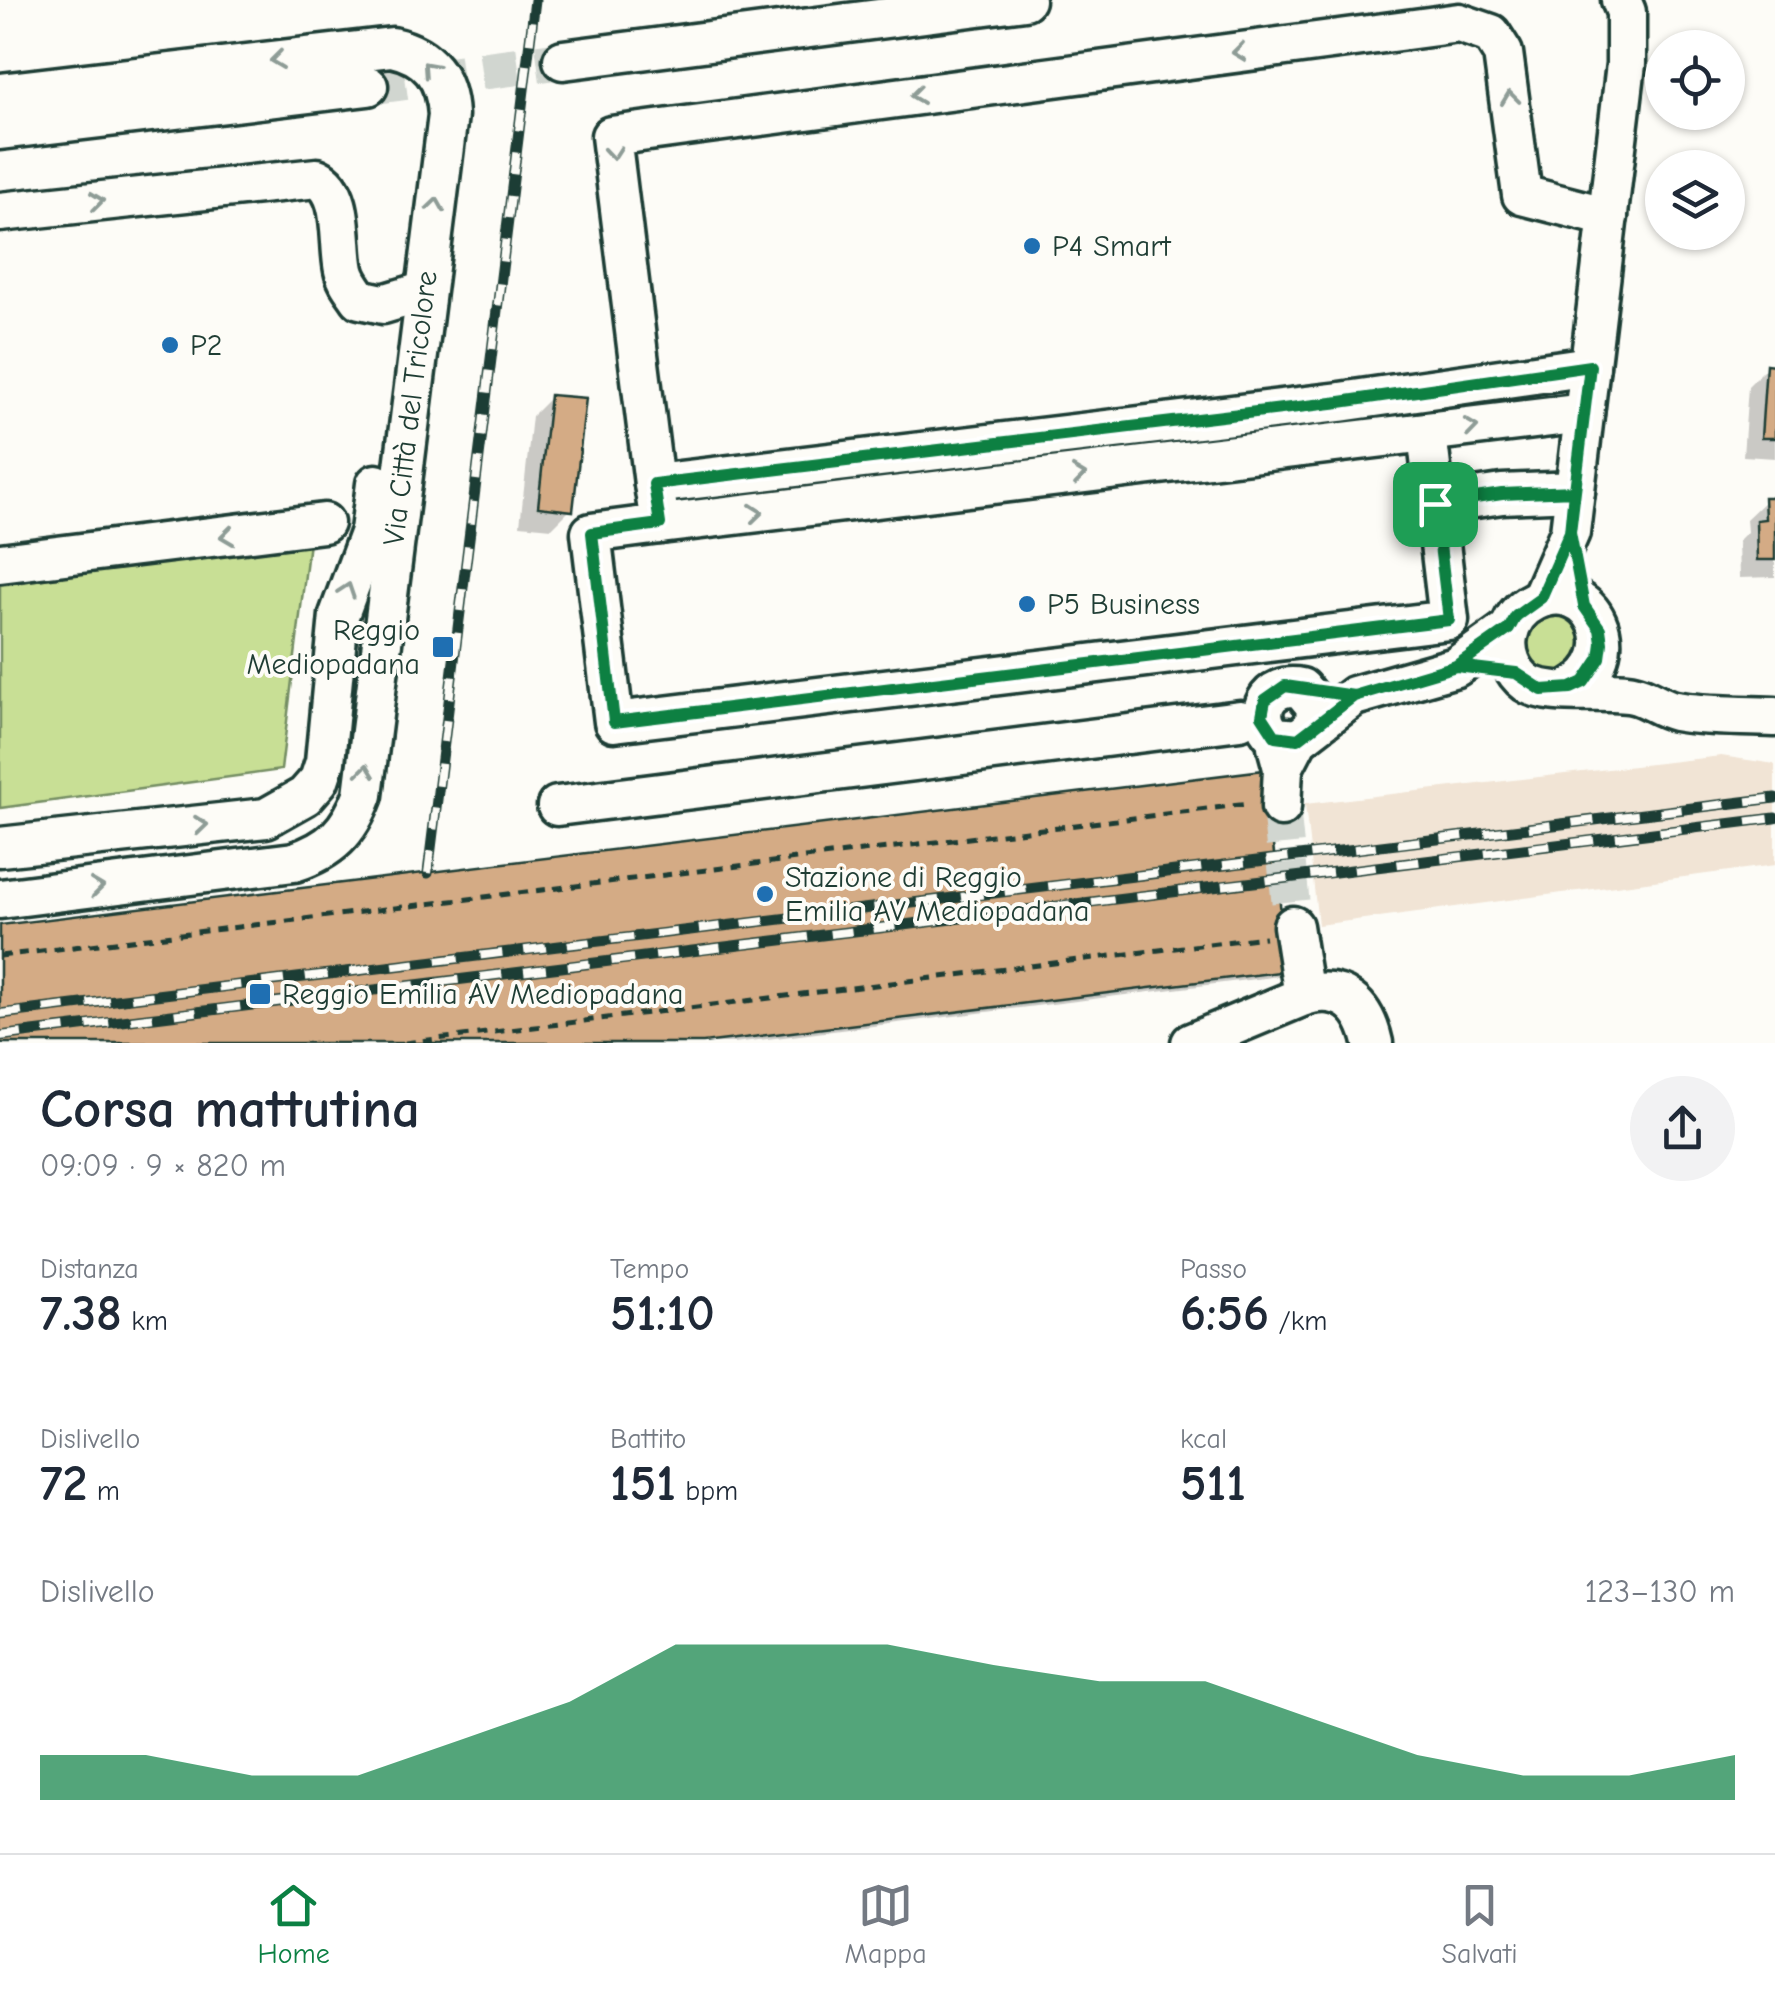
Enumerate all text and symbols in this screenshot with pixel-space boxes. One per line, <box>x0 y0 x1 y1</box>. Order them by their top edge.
map controls <box>1645 30 1745 250</box>
button: locate <box>1645 30 1745 130</box>
one-way arrow <box>1230 41 1246 62</box>
one-way arrow <box>269 49 285 70</box>
one-way arrow <box>423 61 441 80</box>
one-way arrow <box>908 84 924 105</box>
one-way arrow <box>1500 90 1521 106</box>
one-way arrow <box>602 145 624 161</box>
button: layers <box>1645 150 1745 250</box>
one-way arrow <box>89 191 105 212</box>
one-way arrow <box>424 197 445 214</box>
place label: P4 Smart <box>1052 229 1172 264</box>
marker: P4 Smart <box>1021 235 1043 257</box>
street label: Via Città del Tricolore <box>376 269 445 547</box>
place label: P2 <box>190 328 223 363</box>
marker: P2 <box>159 334 181 356</box>
one-way arrow <box>1463 418 1480 439</box>
pin <box>1393 462 1478 547</box>
one-way arrow <box>1072 465 1088 486</box>
icon: arrive <box>1408 477 1463 532</box>
one-way arrow <box>749 503 765 524</box>
one-way arrow <box>218 525 234 546</box>
one-way arrow <box>335 582 355 599</box>
place label: P5 Business <box>1047 587 1200 622</box>
marker: P5 Business <box>1016 593 1038 615</box>
place label: Reggio Mediopadana <box>246 613 420 682</box>
marker: Reggio Mediopadana <box>430 634 456 660</box>
one-way arrow <box>355 763 376 779</box>
one-way arrow <box>194 815 210 836</box>
place label: Stazione di Reggio Emilia AV Mediopadana <box>785 860 1089 929</box>
one-way arrow <box>89 877 105 898</box>
marker: Stazione di Reggio Emilia AV Mediopadana <box>754 883 776 905</box>
place label: Reggio Emilia AV Mediopadana <box>282 977 684 1012</box>
marker: Reggio Emilia AV Mediopadana <box>247 981 273 1007</box>
button: share <box>1630 1076 1735 1181</box>
text: Corsa mattutina <box>40 1077 420 1141</box>
text: 09:09 · 9 × 820 m <box>40 1147 286 1184</box>
text: Distanza <box>40 1253 139 1285</box>
text: Tempo <box>610 1253 689 1285</box>
text: Passo <box>1180 1253 1247 1285</box>
text: 7.38 <box>40 1285 122 1343</box>
text: 51:10 <box>610 1285 715 1343</box>
text: 6:56 <box>1180 1285 1269 1343</box>
text: km <box>122 1305 168 1337</box>
text: /km <box>1269 1305 1327 1337</box>
text: Dislivello <box>40 1423 140 1455</box>
text: Battito <box>610 1423 686 1455</box>
text: kcal <box>1180 1423 1227 1455</box>
text: 72 <box>40 1455 87 1513</box>
text: 151 <box>610 1455 676 1513</box>
text: 511 <box>1180 1455 1246 1513</box>
text: m <box>87 1475 120 1507</box>
text: bpm <box>676 1475 738 1507</box>
text: Dislivello <box>40 1573 155 1610</box>
text: 123–130 m <box>1585 1573 1735 1610</box>
tab: Home <box>257 1878 330 1970</box>
tab: Mappa <box>845 1878 927 1970</box>
tab: Salvati <box>1442 1878 1518 1970</box>

